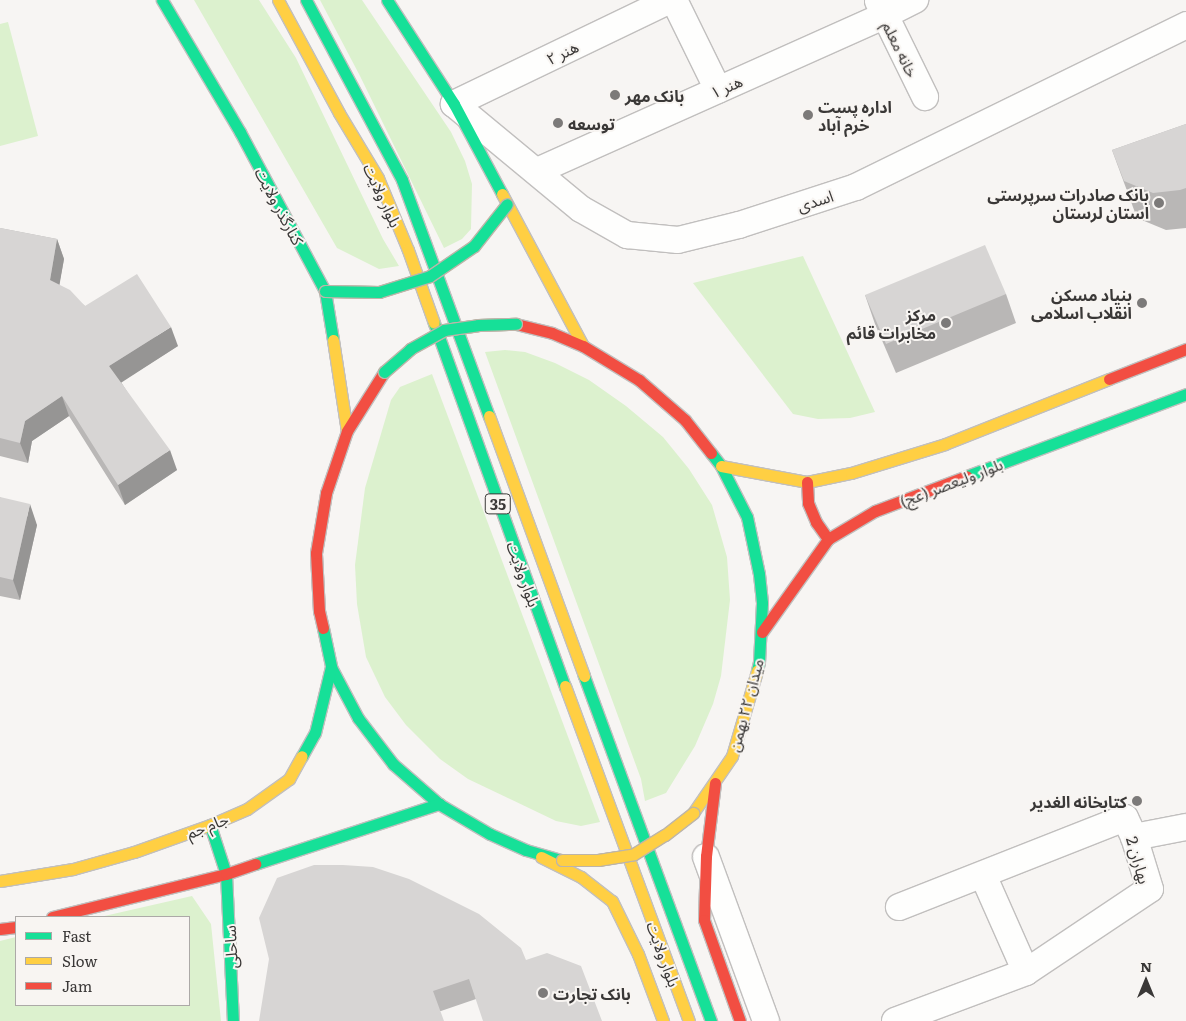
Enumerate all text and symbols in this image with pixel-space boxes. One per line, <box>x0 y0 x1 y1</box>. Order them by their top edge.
street label: خانه معلم <box>879 18 923 80</box>
street label: هنر ۲ <box>543 36 581 68</box>
street label: هنر ۱ <box>707 70 745 102</box>
place label: بانک مهر <box>625 85 684 105</box>
marker: بانک مهر <box>609 89 621 101</box>
place label: اداره پست خرم آباد <box>818 96 892 134</box>
marker: اداره پست خرم آباد <box>802 109 814 121</box>
place label: توسعه <box>568 113 615 133</box>
marker: توسعه <box>552 117 564 129</box>
street label: بلوار ولایت <box>360 160 406 230</box>
street label: کنارگذر ولایت <box>252 164 308 248</box>
place label: بانک صادرات سرپرستی استان لرستان <box>987 184 1149 222</box>
street label: اسدی <box>794 185 836 215</box>
marker: بانک صادرات سرپرستی استان لرستان <box>1153 197 1165 209</box>
place label: بنیاد مسکن انقلاب اسلامی <box>1031 284 1132 322</box>
marker: بنیاد مسکن انقلاب اسلامی <box>1136 297 1148 309</box>
place label: مرکز مخابرات قائم <box>846 304 936 342</box>
marker: مرکز مخابرات قائم <box>940 317 952 329</box>
street label: بلوار ولیعصر (عج) <box>897 454 1005 510</box>
road number: 35 <box>484 492 512 516</box>
street label: بلوار ولایت <box>503 539 545 609</box>
street label: میدان ۲۲ بهمن <box>723 656 767 754</box>
place label: کتابخانه الغدیر <box>1030 791 1127 811</box>
marker: کتابخانه الغدیر <box>1131 795 1143 807</box>
street label: جام جم <box>183 808 231 842</box>
street label: بهاران 2 <box>1123 834 1155 886</box>
legend <box>15 916 190 1006</box>
street label: بلوار ولایت <box>643 919 685 989</box>
text: Fast <box>62 924 91 947</box>
street label: ساحلی <box>219 925 241 969</box>
text: Slow <box>62 949 97 972</box>
north arrow <box>1121 956 1171 1006</box>
text: N <box>1140 956 1152 976</box>
text: Jam <box>62 974 92 997</box>
place label: بانک تجارت <box>553 983 631 1003</box>
marker: بانک تجارت <box>537 987 549 999</box>

